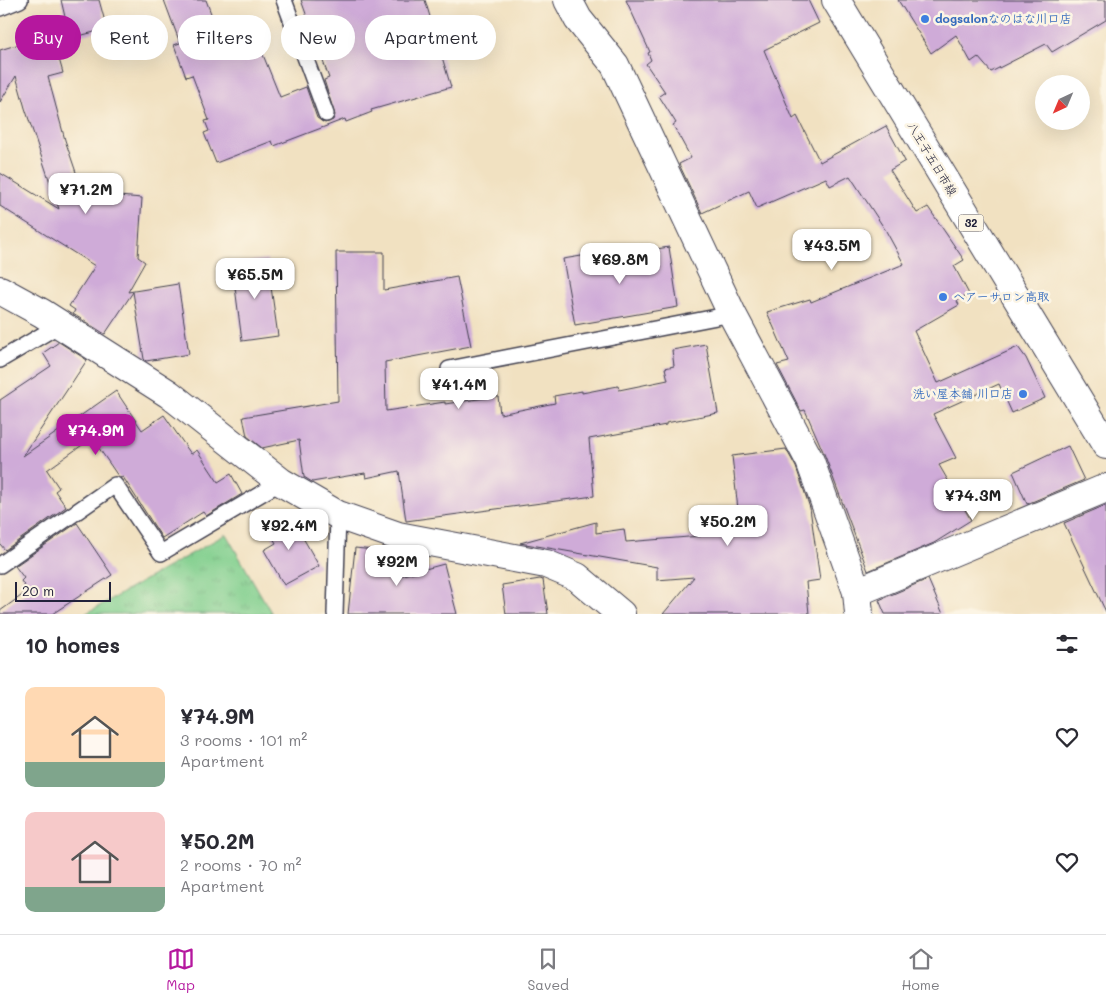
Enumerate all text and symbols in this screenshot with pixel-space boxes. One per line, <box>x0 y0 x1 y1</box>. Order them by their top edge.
place label: dogsalonなのはな川口店 <box>935 10 1072 26</box>
marker: dogsalonなのはな川口店 <box>919 13 931 25</box>
chip: Buy <box>15 15 81 60</box>
chip: Rent <box>91 15 168 60</box>
chip: Filters <box>178 15 271 60</box>
chip: New <box>281 15 355 60</box>
chip: Apartment <box>365 15 496 60</box>
north arrow <box>1035 75 1090 130</box>
map controls <box>1035 75 1090 130</box>
street label: 八王子五日市線 <box>904 118 961 199</box>
pin: ¥71.2M <box>45 172 127 215</box>
text: ¥71.2M <box>59 178 113 199</box>
road number: 32 <box>958 214 984 232</box>
pin: ¥43.5M <box>791 228 873 271</box>
text: ¥43.5M <box>803 234 861 255</box>
pin: ¥69.8M <box>579 242 661 285</box>
text: ¥69.8M <box>591 248 649 269</box>
pin: ¥65.5M <box>214 258 296 300</box>
text: ¥65.5M <box>227 263 283 284</box>
place label: ヘアーサロン高取 <box>953 288 1050 304</box>
marker: ヘアーサロン高取 <box>937 291 949 303</box>
pin: ¥41.4M <box>418 368 500 410</box>
text: ¥41.4M <box>431 373 487 394</box>
place label: 洗い屋本舗 川口店 <box>913 385 1013 401</box>
marker: 洗い屋本舗 川口店 <box>1017 388 1029 400</box>
pin: ¥74.9M <box>55 414 137 456</box>
text: ¥74.9M <box>67 419 125 440</box>
pin: ¥74.3M <box>932 478 1014 521</box>
text: ¥74.3M <box>944 484 1002 505</box>
pin: ¥50.2M <box>687 504 769 547</box>
pin: ¥92.4M <box>248 508 330 551</box>
text: ¥50.2M <box>700 510 756 531</box>
text: ¥92.4M <box>260 514 318 535</box>
pin: ¥92M <box>367 544 427 587</box>
text: ¥92M <box>376 550 418 571</box>
scale bar <box>15 579 111 602</box>
text: 20 m <box>22 581 54 600</box>
icon: filters <box>1053 630 1081 658</box>
text: 10 homes <box>25 631 120 658</box>
text: ¥74.9M <box>180 702 255 729</box>
icon: home <box>65 707 125 767</box>
icon: heart <box>1053 723 1081 751</box>
text: 3 rooms · 101 m² <box>180 729 307 750</box>
text: Apartment <box>180 750 265 771</box>
text: ¥50.2M <box>180 827 255 854</box>
icon: home <box>65 832 125 892</box>
icon: heart <box>1053 848 1081 876</box>
text: 2 rooms · 70 m² <box>180 854 301 875</box>
text: Apartment <box>180 875 265 896</box>
tab: Map <box>166 945 195 994</box>
tab: Saved <box>527 945 569 994</box>
tab: Home <box>902 945 940 994</box>

